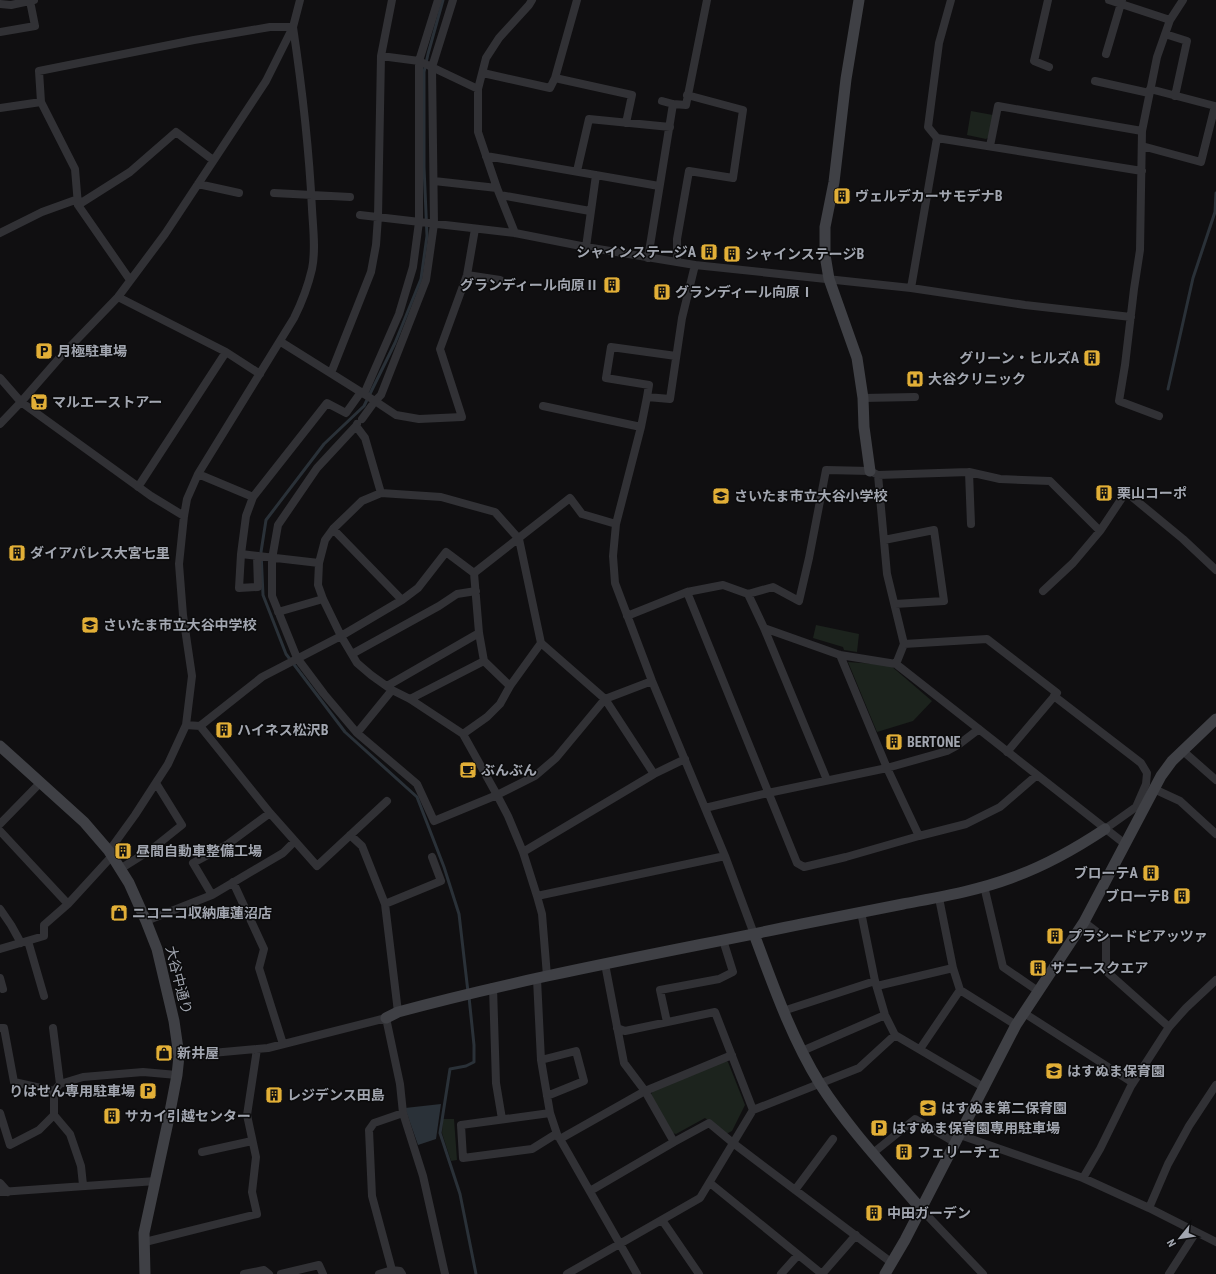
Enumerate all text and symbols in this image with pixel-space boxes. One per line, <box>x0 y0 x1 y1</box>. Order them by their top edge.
building icon: ヴェルデカーサモデナB <box>832 186 852 206</box>
place label: ヴェルデカーサモデナB <box>855 188 1003 204</box>
building icon: シャインステージA <box>699 242 719 262</box>
place label: シャインステージA <box>576 244 697 260</box>
building icon: シャインステージB <box>722 244 742 264</box>
place label: シャインステージB <box>745 246 864 262</box>
building icon: グランディール向原Ⅱ <box>602 275 622 295</box>
place label: グランディール向原Ⅱ <box>460 277 599 293</box>
building icon: グランディール向原Ⅰ <box>652 282 672 302</box>
place label: グランディール向原Ⅰ <box>675 284 814 300</box>
parking icon: 月極駐車場 <box>34 341 54 361</box>
place label: 月極駐車場 <box>57 343 127 359</box>
building icon: グリーン・ヒルズA <box>1082 348 1102 368</box>
place label: グリーン・ヒルズA <box>959 350 1080 366</box>
hospital icon: 大谷クリニック <box>905 369 925 389</box>
place label: 大谷クリニック <box>928 371 1026 387</box>
supermarket icon: マルエーストアー <box>29 392 49 412</box>
place label: マルエーストアー <box>52 394 162 410</box>
building icon: 栗山コーポ <box>1094 483 1114 503</box>
place label: 栗山コーポ <box>1117 485 1187 501</box>
school or university icon: さいたま市立大谷小学校 <box>711 486 731 506</box>
place label: さいたま市立大谷小学校 <box>734 488 888 504</box>
building icon: ダイアパレス大宮七里 <box>7 543 27 563</box>
place label: ダイアパレス大宮七里 <box>30 545 170 561</box>
school or university icon: さいたま市立大谷中学校 <box>80 615 100 635</box>
place label: さいたま市立大谷中学校 <box>103 617 257 633</box>
building icon: ハイネス松沢B <box>214 720 234 740</box>
place label: ハイネス松沢B <box>237 722 329 738</box>
building icon: BERTONE <box>884 732 904 752</box>
place label: BERTONE <box>907 734 961 750</box>
cafe icon: ぶんぶん <box>458 760 478 780</box>
place label: ぶんぶん <box>481 762 537 778</box>
building icon: 昼間自動車整備工場 <box>113 841 133 861</box>
place label: 昼間自動車整備工場 <box>136 843 262 859</box>
building icon: ブローテA <box>1141 863 1161 883</box>
place label: ブローテA <box>1074 865 1139 881</box>
building icon: ブローテB <box>1172 886 1192 906</box>
place label: ブローテB <box>1105 888 1169 904</box>
shop icon: ニコニコ収納庫蓮沼店 <box>109 903 129 923</box>
place label: ニコニコ収納庫蓮沼店 <box>132 905 272 921</box>
building icon: プラシードピアッツァ <box>1045 926 1065 946</box>
place label: プラシードピアッツァ <box>1068 928 1208 944</box>
street label: 大谷中通り <box>163 944 195 1016</box>
building icon: サニースクエア <box>1028 958 1048 978</box>
place label: サニースクエア <box>1051 960 1148 976</box>
shop icon: 新井屋 <box>154 1043 174 1063</box>
place label: 新井屋 <box>177 1045 219 1061</box>
school or university icon: はすぬま保育園 <box>1044 1061 1064 1081</box>
place label: はすぬま保育園 <box>1067 1063 1165 1079</box>
parking icon: りはせん専用駐車場 <box>138 1081 158 1101</box>
place label: りはせん専用駐車場 <box>9 1083 135 1099</box>
building icon: レジデンス田島 <box>264 1085 284 1105</box>
place label: レジデンス田島 <box>287 1087 385 1103</box>
school or university icon: はすぬま第二保育園 <box>918 1098 938 1118</box>
place label: はすぬま第二保育園 <box>941 1100 1067 1116</box>
building icon: サカイ引越センター <box>102 1106 122 1126</box>
place label: サカイ引越センター <box>125 1108 251 1124</box>
parking icon: はすぬま保育園専用駐車場 <box>869 1118 889 1138</box>
place label: はすぬま保育園専用駐車場 <box>892 1120 1060 1136</box>
building icon: フェリーチェ <box>894 1142 914 1162</box>
place label: フェリーチェ <box>917 1144 1001 1160</box>
building icon: 中田ガーデン <box>864 1203 884 1223</box>
place label: 中田ガーデン <box>887 1205 971 1221</box>
north arrow <box>1160 1218 1200 1258</box>
text: N <box>1164 1236 1179 1249</box>

